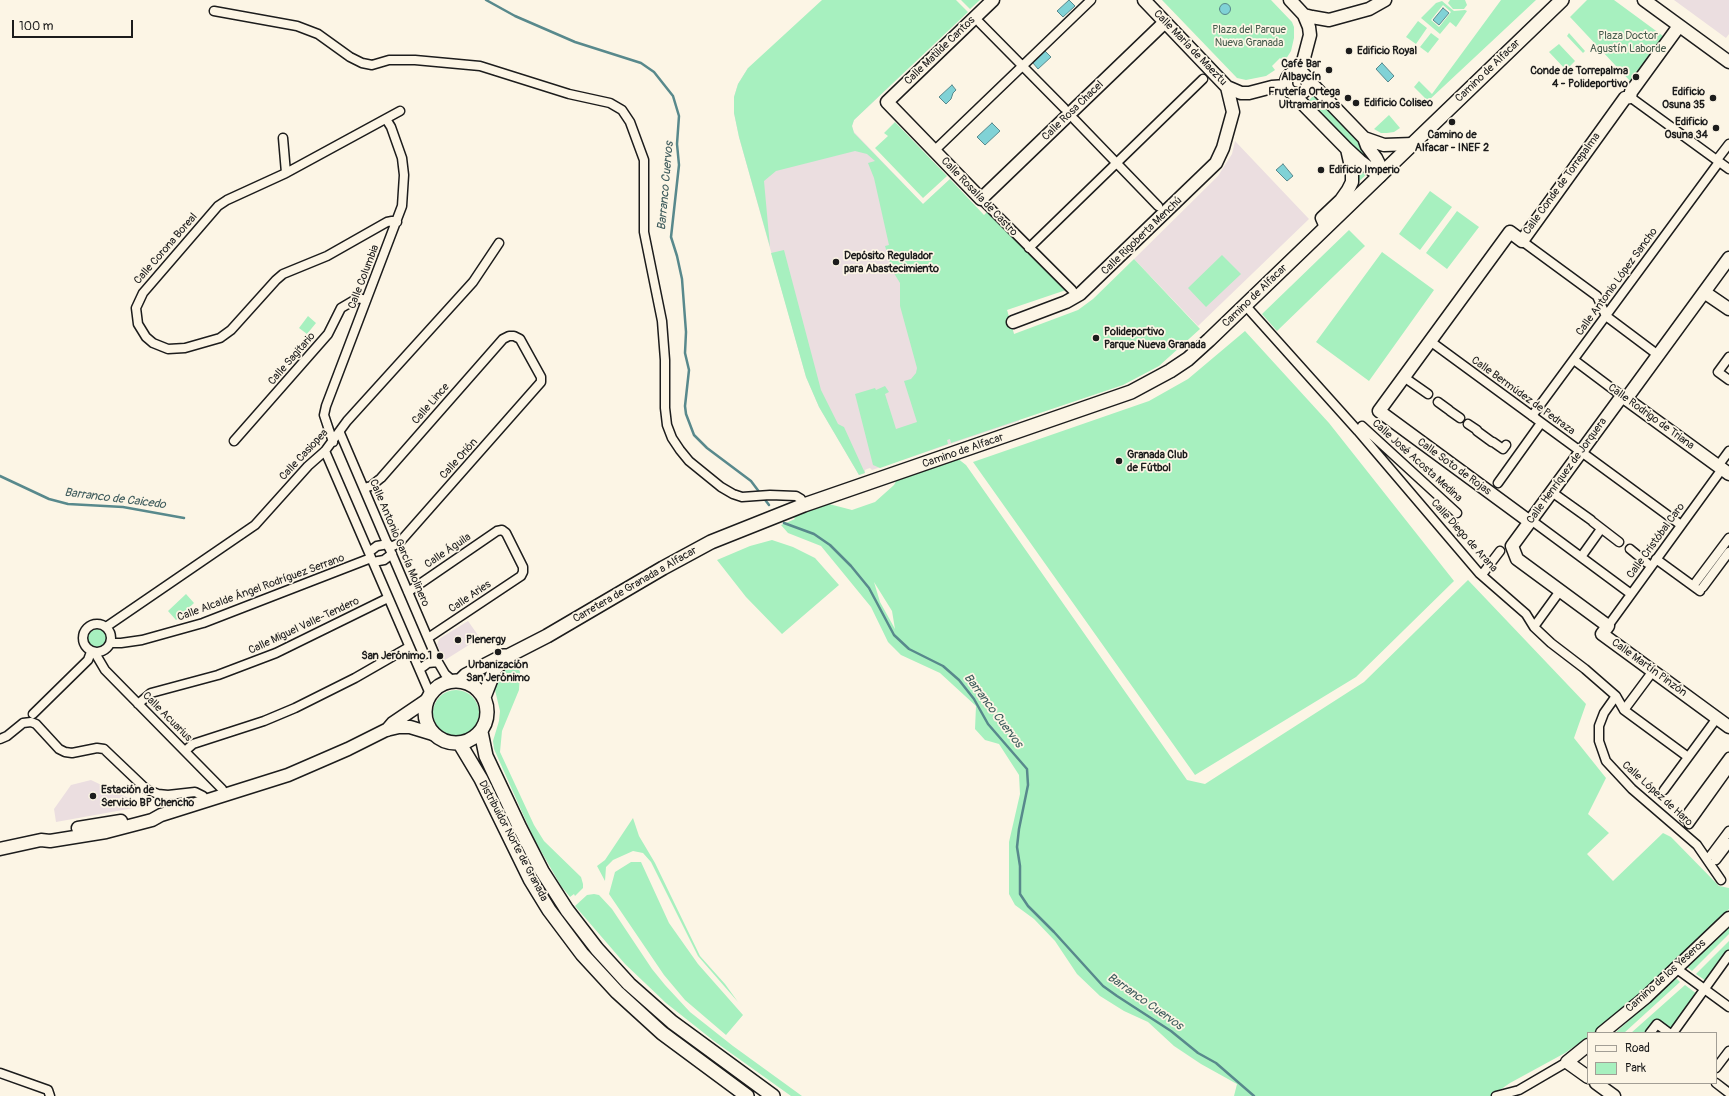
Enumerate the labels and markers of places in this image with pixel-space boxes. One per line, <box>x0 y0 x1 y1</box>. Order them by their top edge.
place label: Edificio Royal <box>1357 44 1417 58</box>
marker: Edificio Royal <box>1344 46 1354 56</box>
place label: Café Bar Albaycín <box>1281 57 1321 83</box>
place label: Conde de Torrepalma 4 - Polideportivo <box>1530 64 1628 90</box>
marker: Café Bar Albaycín <box>1324 65 1334 75</box>
marker: Conde de Torrepalma 4 - Polideportivo <box>1631 72 1641 82</box>
place label: Frutería Ortega Ultramarinos <box>1268 85 1340 111</box>
place label: Edificio Osuna 35 <box>1662 85 1705 111</box>
marker: Frutería Ortega Ultramarinos <box>1343 93 1353 103</box>
marker: Edificio Osuna 35 <box>1708 93 1718 103</box>
place label: Edificio Coliseo <box>1364 96 1433 110</box>
marker: Edificio Coliseo <box>1351 98 1361 108</box>
place label: Edificio Osuna 34 <box>1665 115 1708 141</box>
marker: Camino de Alfacar - INEF 2 <box>1447 117 1457 127</box>
marker: Edificio Osuna 34 <box>1711 123 1721 133</box>
place label: Camino de Alfacar - INEF 2 <box>1415 128 1489 154</box>
place label: Edificio Imperio <box>1329 163 1400 177</box>
marker: Edificio Imperio <box>1316 165 1326 175</box>
place label: Depósito Regulador para Abastecimiento <box>844 249 939 275</box>
marker: Depósito Regulador para Abastecimiento <box>831 257 841 267</box>
place label: Polideportivo Parque Nueva Granada <box>1104 325 1206 351</box>
marker: Polideportivo Parque Nueva Granada <box>1091 333 1101 343</box>
place label: Granada Club de Fútbol <box>1127 448 1188 474</box>
marker: Granada Club de Fútbol <box>1114 456 1124 466</box>
place label: Plenergy <box>466 633 506 647</box>
marker: Plenergy <box>453 635 463 645</box>
marker: Urbanización San Jerónimo <box>493 647 503 657</box>
place label: San Jerónimo 1 <box>361 649 432 663</box>
marker: San Jerónimo 1 <box>435 651 445 661</box>
place label: Urbanización San Jerónimo <box>466 658 530 684</box>
place label: Estación de Servicio BP Chencho <box>101 783 194 809</box>
marker: Estación de Servicio BP Chencho <box>88 791 98 801</box>

